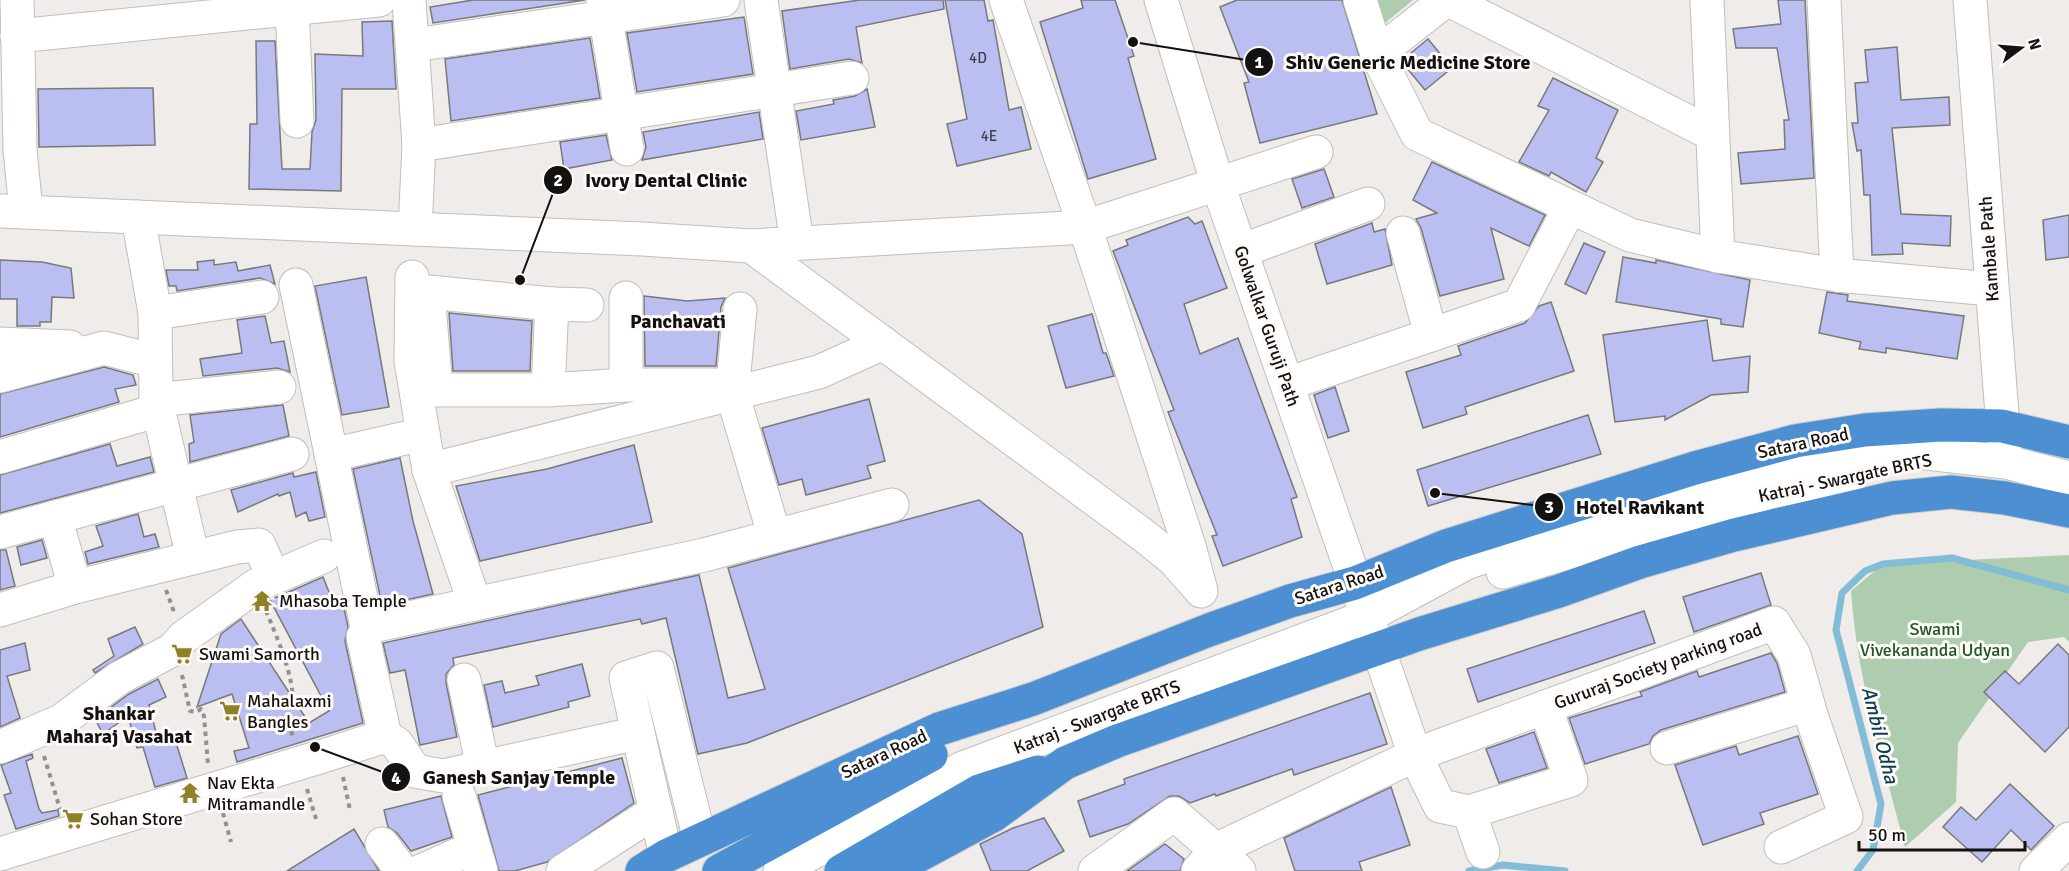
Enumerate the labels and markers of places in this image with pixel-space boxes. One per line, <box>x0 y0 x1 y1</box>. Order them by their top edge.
callout: Shiv Generic Medicine Store <box>1244 43 1543 81</box>
callout: Ivory Dental Clinic <box>543 161 759 199</box>
callout: Hotel Ravikant <box>1534 488 1716 526</box>
temple icon: Mhasoba Temple <box>250 589 274 613</box>
place label: Mhasoba Temple <box>279 590 407 612</box>
supermarket icon: Swami Samorth <box>170 642 194 666</box>
place label: Swami Samorth <box>199 643 320 665</box>
place label: Mahalaxmi Bangles <box>247 690 332 733</box>
supermarket icon: Mahalaxmi Bangles <box>218 699 242 723</box>
callout: Ganesh Sanjay Temple <box>381 758 627 796</box>
place label: Nav Ekta Mitramandle <box>207 772 305 815</box>
temple icon: Nav Ekta Mitramandle <box>178 781 202 805</box>
supermarket icon: Sohan Store <box>61 807 85 831</box>
place label: Sohan Store <box>90 808 183 830</box>

